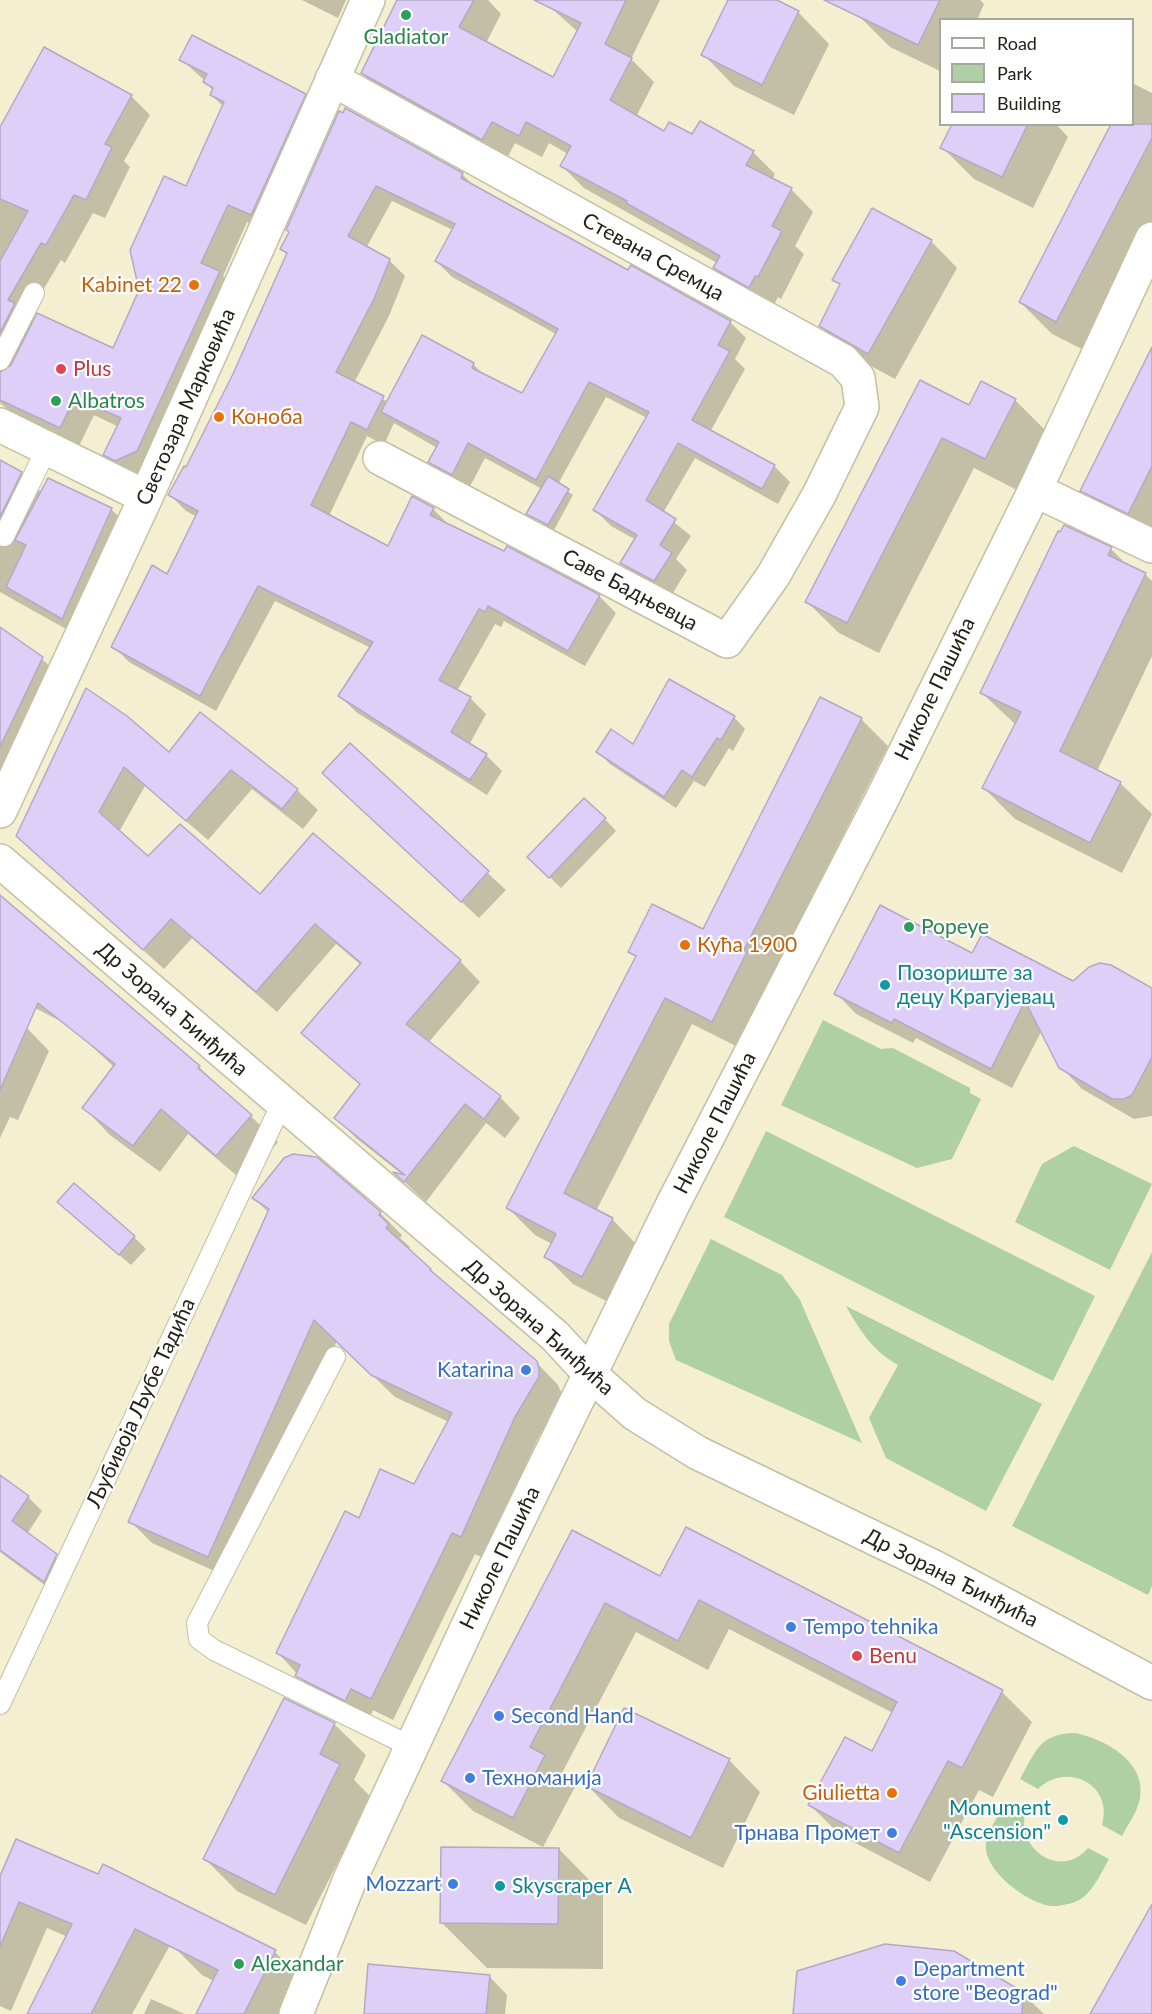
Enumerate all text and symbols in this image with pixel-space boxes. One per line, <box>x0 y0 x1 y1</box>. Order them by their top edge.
marker: Gladiator <box>399 8 413 22</box>
legend <box>939 18 1134 126</box>
place label: Gladiator <box>364 24 448 50</box>
text: Road <box>997 32 1037 54</box>
text: Park <box>997 62 1032 84</box>
text: Building <box>997 92 1061 114</box>
street label: Стевана Сремца <box>578 208 728 306</box>
place label: Kabinet 22 <box>81 272 182 298</box>
marker: Kabinet 22 <box>187 278 201 292</box>
street label: Светозара Марковића <box>131 305 241 509</box>
place label: Plus <box>73 356 111 382</box>
marker: Plus <box>54 362 68 376</box>
place label: Albatros <box>68 388 145 414</box>
marker: Albatros <box>49 394 63 408</box>
place label: Коноба <box>231 404 303 430</box>
marker: Коноба <box>212 410 226 424</box>
street label: Саве Бадњевца <box>558 544 702 636</box>
street label: Николе Пашића <box>890 613 980 765</box>
place label: Popeye <box>921 914 989 940</box>
marker: Popeye <box>902 920 916 934</box>
place label: Кућа 1900 <box>697 932 797 958</box>
street label: Др Зорана Ђинђића <box>91 936 253 1082</box>
marker: Кућа 1900 <box>678 938 692 952</box>
place label: Позориште за децу Крагујевац <box>897 960 1055 1010</box>
marker: Позориште за децу Крагујевац <box>878 978 892 992</box>
street label: Николе Пашића <box>668 1048 762 1198</box>
street label: Др Зорана Ђинђића <box>459 1253 619 1401</box>
street label: Љубивоја Љубе Тадића <box>81 1294 201 1512</box>
place label: Katarina <box>437 1357 514 1383</box>
marker: Katarina <box>519 1363 533 1377</box>
street label: Николе Пашића <box>455 1482 545 1634</box>
street label: Др Зорана Ђинђића <box>860 1523 1042 1633</box>
place label: Tempo tehnika <box>803 1614 938 1640</box>
marker: Tempo tehnika <box>784 1620 798 1634</box>
place label: Benu <box>869 1643 917 1669</box>
marker: Benu <box>850 1649 864 1663</box>
place label: Second Hand <box>511 1703 634 1729</box>
marker: Second Hand <box>492 1709 506 1723</box>
place label: Техноманија <box>482 1765 602 1791</box>
marker: Техноманија <box>463 1771 477 1785</box>
place label: Giulietta <box>802 1780 880 1806</box>
marker: Giulietta <box>885 1786 899 1800</box>
place label: Monument "Ascension" <box>943 1795 1051 1845</box>
marker: Monument "Ascension" <box>1056 1813 1070 1827</box>
place label: Трнава Промет <box>734 1820 880 1846</box>
marker: Трнава Промет <box>885 1826 899 1840</box>
place label: Mozzart <box>366 1871 441 1897</box>
place label: Skyscraper A <box>512 1873 632 1899</box>
marker: Mozzart <box>446 1877 460 1891</box>
marker: Skyscraper A <box>493 1879 507 1893</box>
place label: Alexandar <box>251 1951 344 1977</box>
place label: Department store "Beograd" <box>913 1956 1058 2006</box>
marker: Alexandar <box>232 1957 246 1971</box>
marker: Department store "Beograd" <box>894 1974 908 1988</box>

